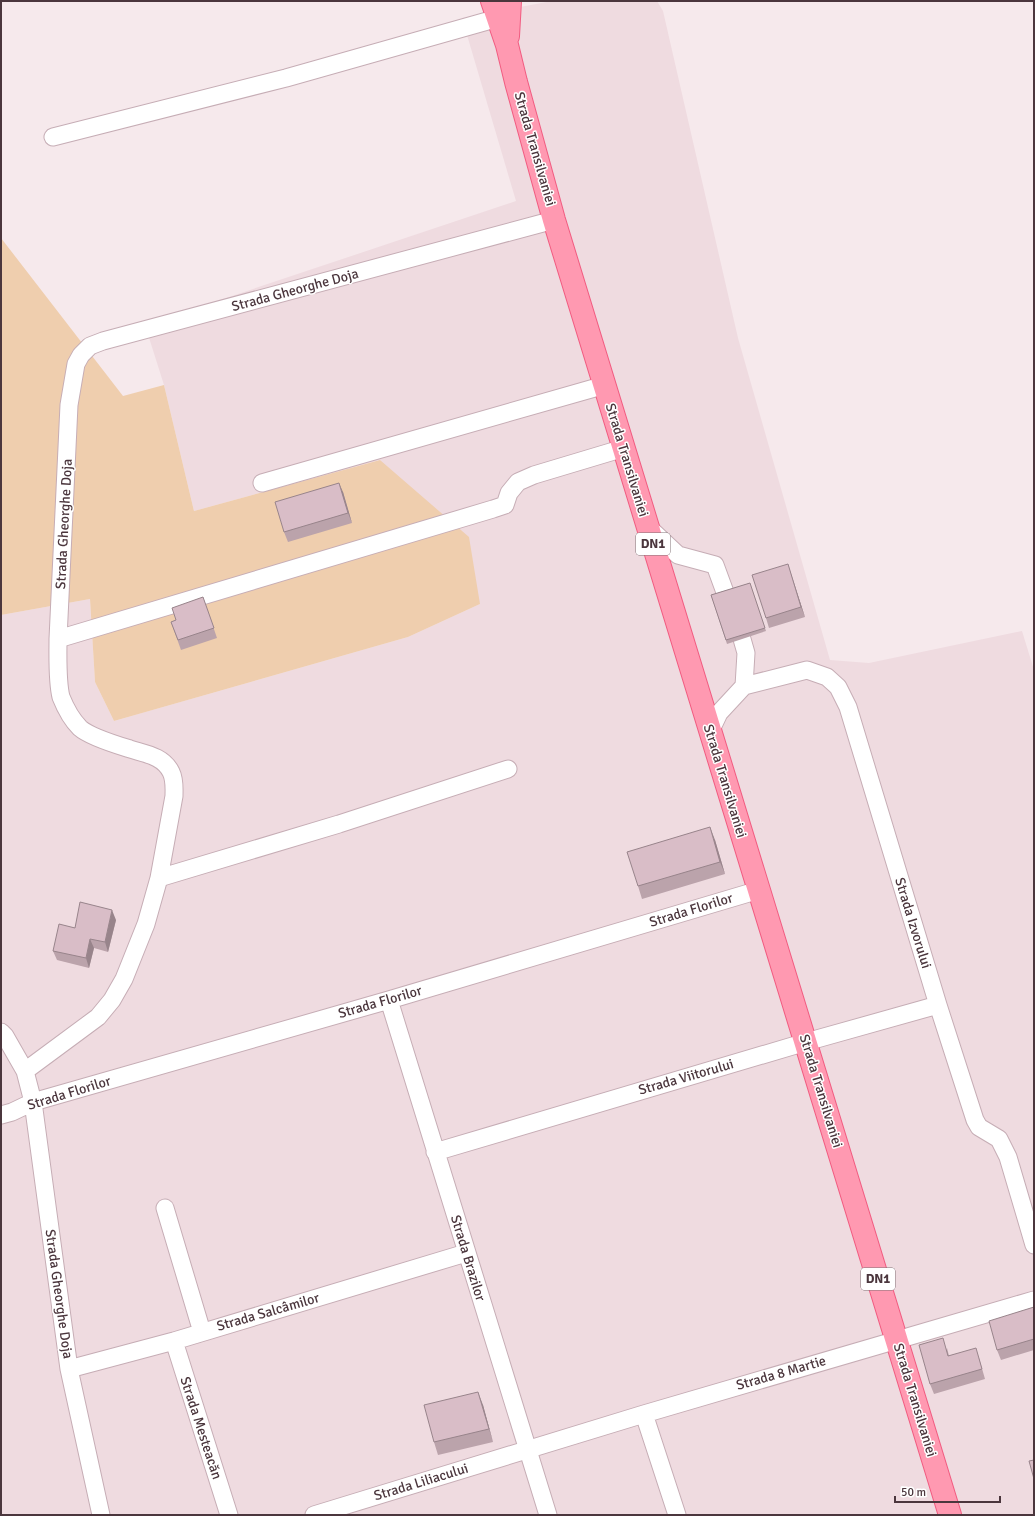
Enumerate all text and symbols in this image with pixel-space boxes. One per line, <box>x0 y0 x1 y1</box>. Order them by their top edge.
street label: Strada Transilvaniei <box>511 90 559 208</box>
street label: Strada Gheorghe Doja <box>230 265 360 315</box>
street label: Strada Transilvaniei <box>602 401 652 519</box>
street label: Strada Gheorghe Doja <box>52 458 76 590</box>
road number: DN1 <box>636 533 670 555</box>
street label: Strada Transilvaniei <box>700 722 750 840</box>
street label: Strada Izvorului <box>891 875 935 971</box>
street label: Strada Florilor <box>647 889 736 931</box>
street label: Strada Florilor <box>336 982 425 1022</box>
street label: Strada Transilvaniei <box>796 1032 846 1150</box>
street label: Strada Viitorului <box>636 1055 736 1099</box>
street label: Strada Florilor <box>25 1072 114 1114</box>
street label: Strada Brazilor <box>447 1213 489 1304</box>
street label: Strada Gheorghe Doja <box>41 1228 77 1360</box>
road number: DN1 <box>861 1268 895 1290</box>
street label: Strada Salcâmilor <box>215 1289 322 1335</box>
street label: Strada Transilvaniei <box>890 1341 940 1459</box>
street label: Strada 8 Martie <box>734 1352 828 1394</box>
street label: Strada Mesteacăn <box>176 1375 226 1481</box>
street label: Strada Liliacului <box>372 1460 470 1504</box>
scale bar <box>895 1478 1000 1504</box>
text: 50 m <box>901 1485 926 1500</box>

